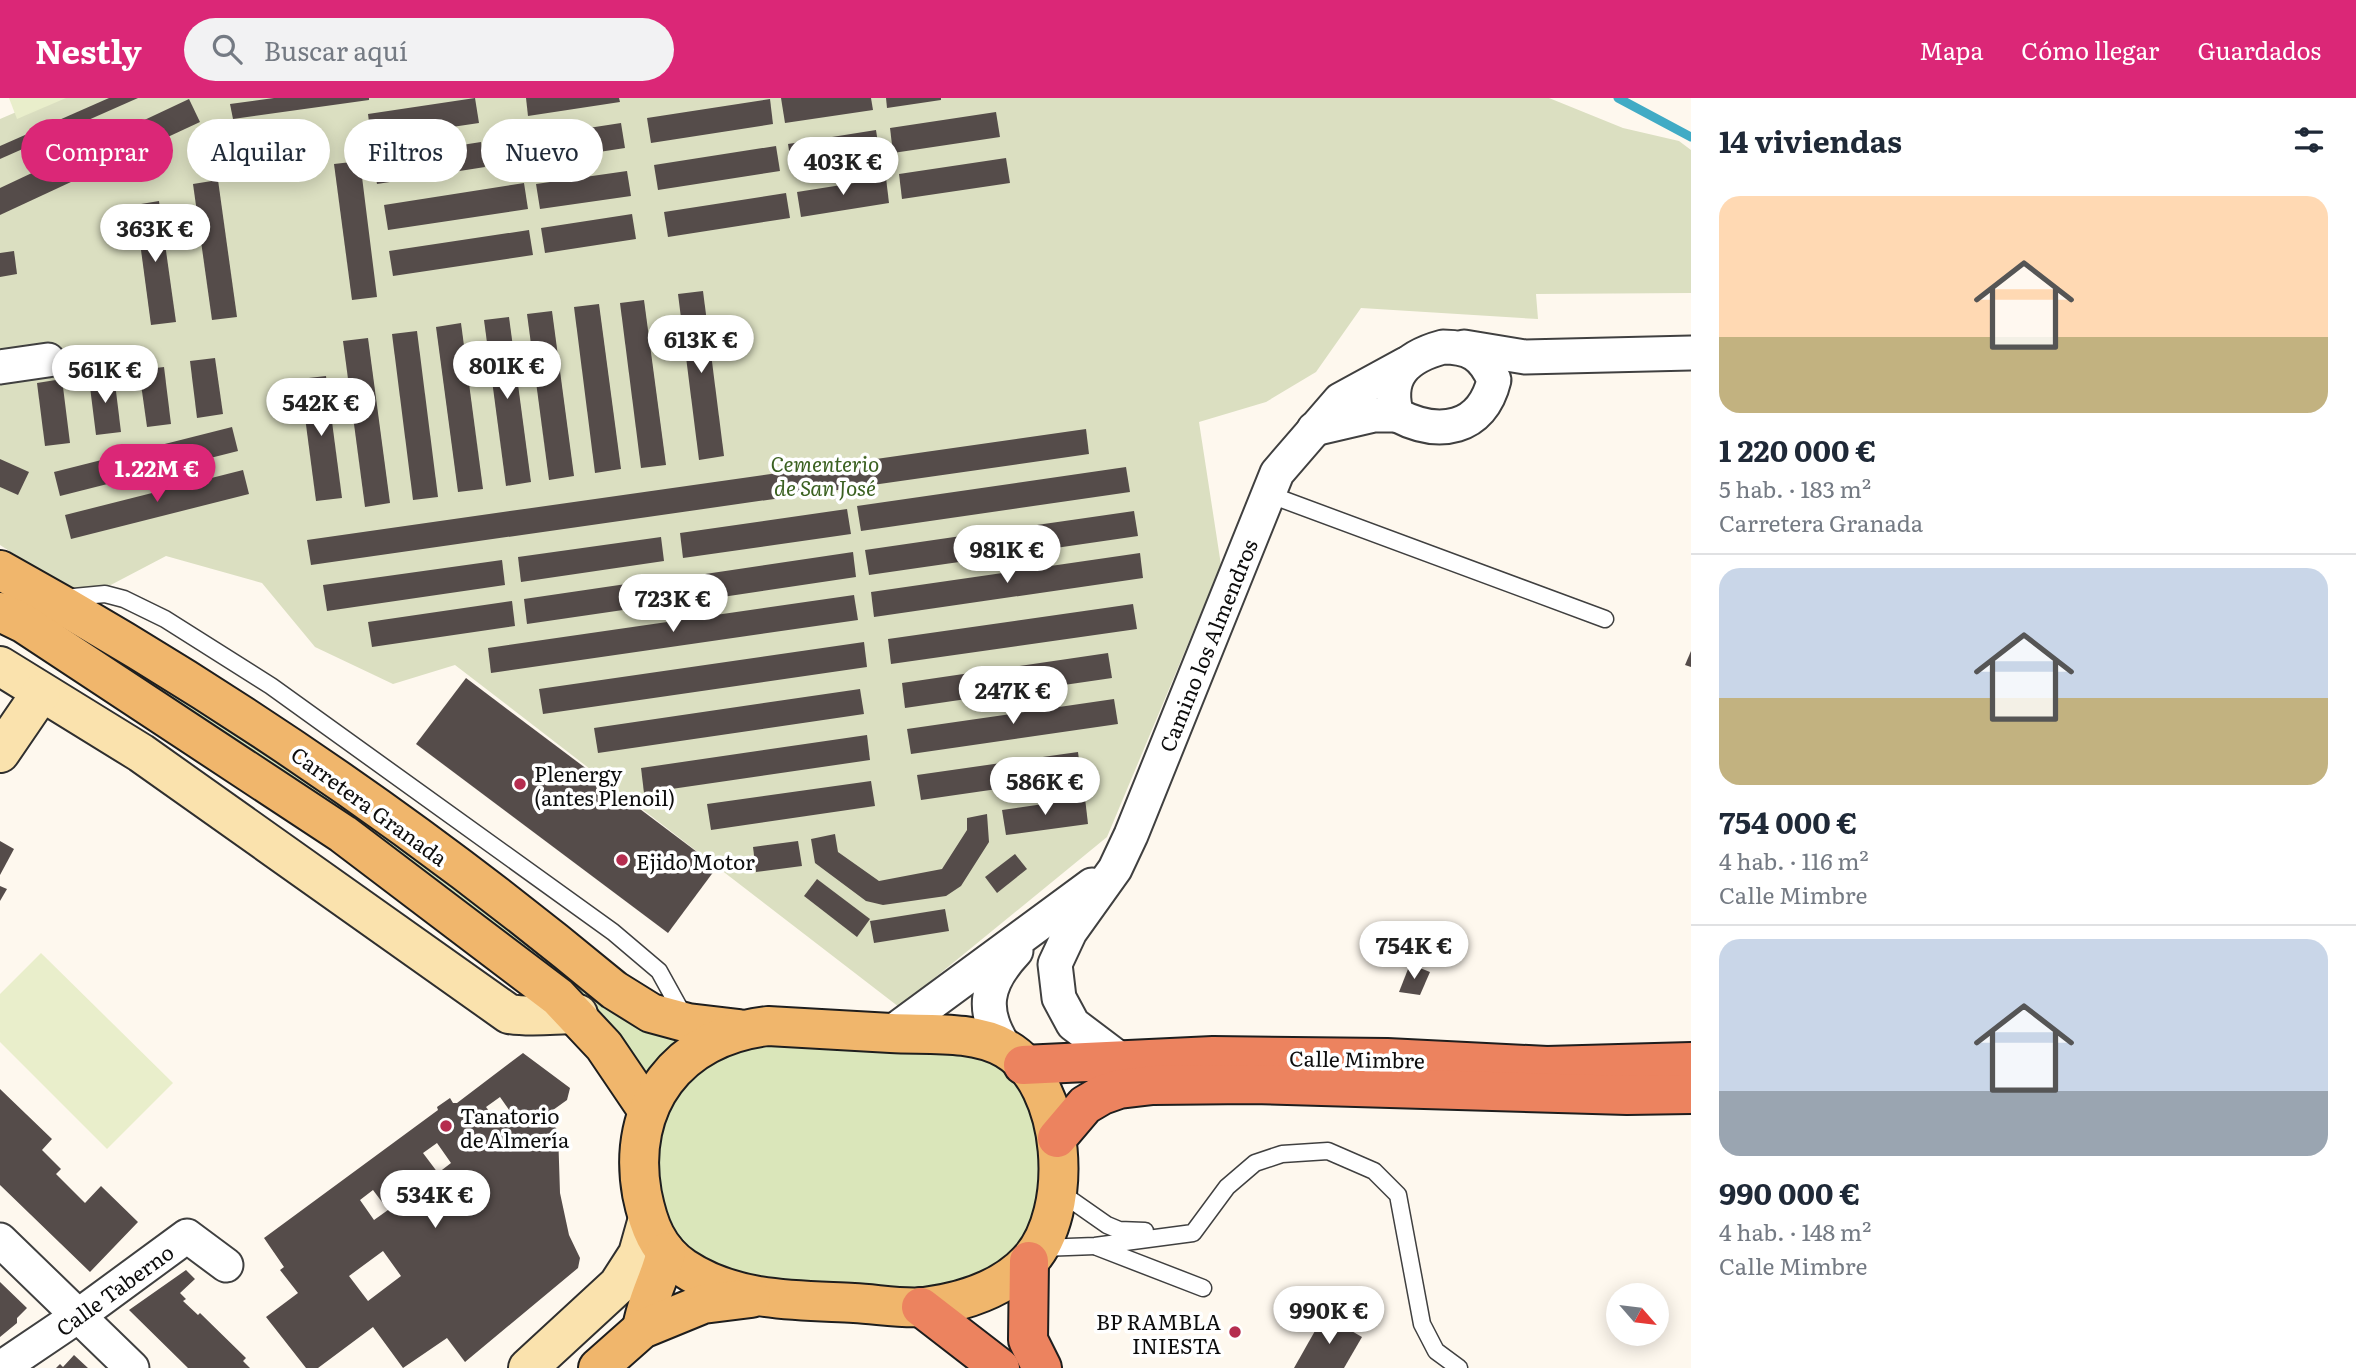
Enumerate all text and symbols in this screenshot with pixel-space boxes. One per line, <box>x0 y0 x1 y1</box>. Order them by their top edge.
search box <box>184 18 674 81</box>
text: Nestly <box>35 25 142 74</box>
icon: search <box>208 30 246 68</box>
text: Buscar aquí <box>264 30 408 69</box>
text: Mapa <box>1919 32 1983 67</box>
text: Cómo llegar <box>2021 32 2159 67</box>
text: Guardados <box>2197 32 2321 67</box>
text: 14 viviendas <box>1719 118 1902 162</box>
chip: Comprar <box>21 119 173 182</box>
chip: Alquilar <box>187 119 330 182</box>
chip: Filtros <box>344 119 467 182</box>
chip: Nuevo <box>481 119 603 182</box>
icon: filters <box>2290 121 2328 159</box>
pin: 403K € <box>786 138 900 197</box>
text: 403K € <box>803 143 883 177</box>
pin: 363K € <box>98 204 212 264</box>
text: 363K € <box>116 210 194 244</box>
icon: home <box>1961 242 2087 368</box>
pin: 613K € <box>644 316 758 375</box>
text: 613K € <box>664 321 738 355</box>
pin: 801K € <box>450 342 564 401</box>
pin: 561K € <box>48 345 162 405</box>
text: 801K € <box>469 347 545 381</box>
text: 561K € <box>68 351 142 385</box>
pin: 542K € <box>264 378 378 438</box>
text: 542K € <box>282 384 360 418</box>
text: 1 220 000 € <box>1719 427 1876 471</box>
pin: 1.22M € <box>92 444 222 504</box>
park label: Cementerio de San José <box>771 447 879 502</box>
text: 1.22M € <box>114 450 200 484</box>
text: 5 hab. · 183 m² <box>1719 471 1871 505</box>
text: Carretera Granada <box>1719 505 1923 539</box>
pin: 981K € <box>950 526 1064 585</box>
text: 981K € <box>970 531 1044 565</box>
street label: Camino los Almendros <box>1150 534 1264 756</box>
pin: 723K € <box>616 574 730 634</box>
text: 723K € <box>635 580 711 614</box>
icon: home <box>1961 614 2087 740</box>
pin: 247K € <box>956 666 1070 726</box>
text: 247K € <box>975 672 1051 706</box>
street label: Carretera Granada <box>285 738 455 873</box>
place label: Plenergy (antes Plenoil) <box>534 757 675 812</box>
pin: 586K € <box>988 758 1102 817</box>
text: 586K € <box>1006 763 1084 797</box>
marker: Plenergy (antes Plenoil) <box>512 776 528 792</box>
text: 754 000 € <box>1719 799 1858 843</box>
text: 4 hab. · 116 m² <box>1719 843 1869 877</box>
place label: Ejido Motor <box>636 845 755 876</box>
marker: Ejido Motor <box>614 852 630 868</box>
text: Calle Mimbre <box>1719 877 1867 911</box>
pin: 754K € <box>1357 922 1471 981</box>
text: 754K € <box>1375 927 1453 961</box>
icon: home <box>1961 985 2087 1111</box>
street label: Calle Mimbre <box>1289 1041 1425 1075</box>
place label: Tanatorio de Almería <box>460 1099 570 1154</box>
marker: Tanatorio de Almería <box>438 1118 454 1134</box>
pin: 534K € <box>378 1170 492 1230</box>
text: 990 000 € <box>1719 1170 1860 1214</box>
text: 534K € <box>396 1176 474 1210</box>
text: 4 hab. · 148 m² <box>1719 1214 1871 1248</box>
street label: Calle Taberno <box>49 1236 179 1342</box>
text: Calle Mimbre <box>1719 1248 1867 1282</box>
north arrow <box>1606 1283 1670 1346</box>
map controls <box>1606 1283 1669 1346</box>
pin: 990K € <box>1272 1286 1386 1346</box>
text: 990K € <box>1289 1292 1369 1326</box>
place label: BP RAMBLA INIESTA <box>1096 1305 1222 1360</box>
marker: BP RAMBLA INIESTA <box>1227 1324 1243 1340</box>

